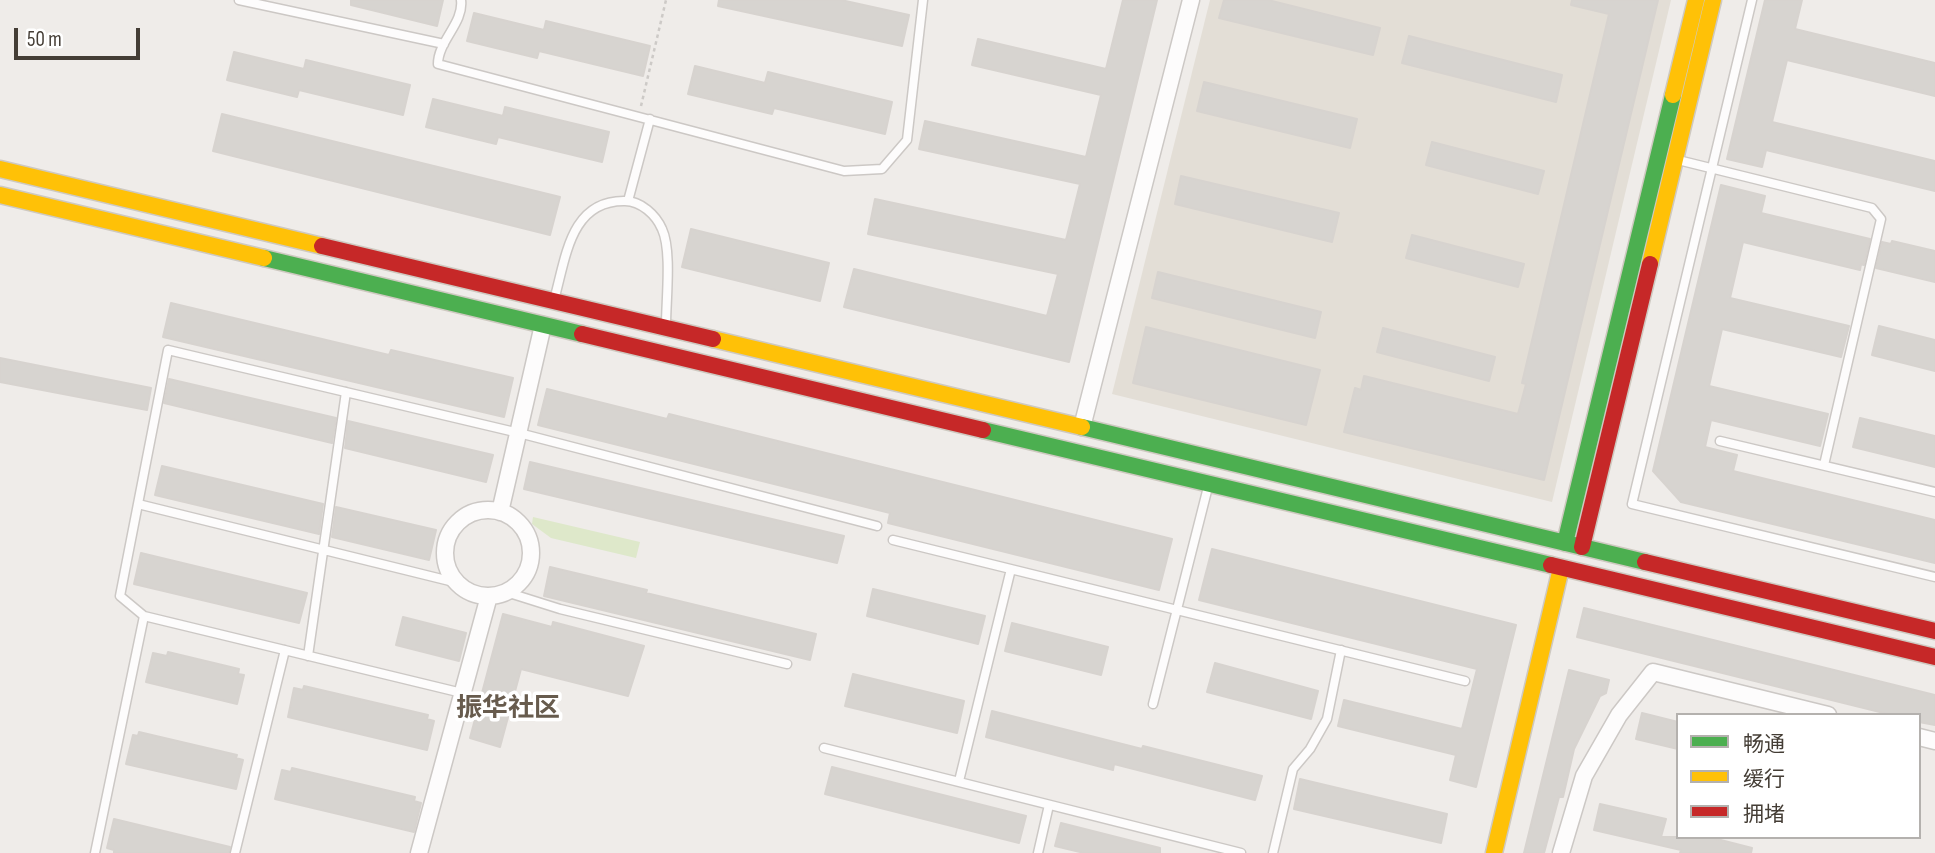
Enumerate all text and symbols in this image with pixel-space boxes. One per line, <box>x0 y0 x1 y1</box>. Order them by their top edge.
scale bar <box>18 14 144 58</box>
text: 50 m <box>27 27 62 52</box>
district label: 振华社区 <box>456 693 560 725</box>
legend <box>1676 713 1921 839</box>
text: 畅通 <box>1743 732 1785 757</box>
text: 缓行 <box>1743 767 1785 792</box>
text: 拥堵 <box>1743 802 1785 827</box>

